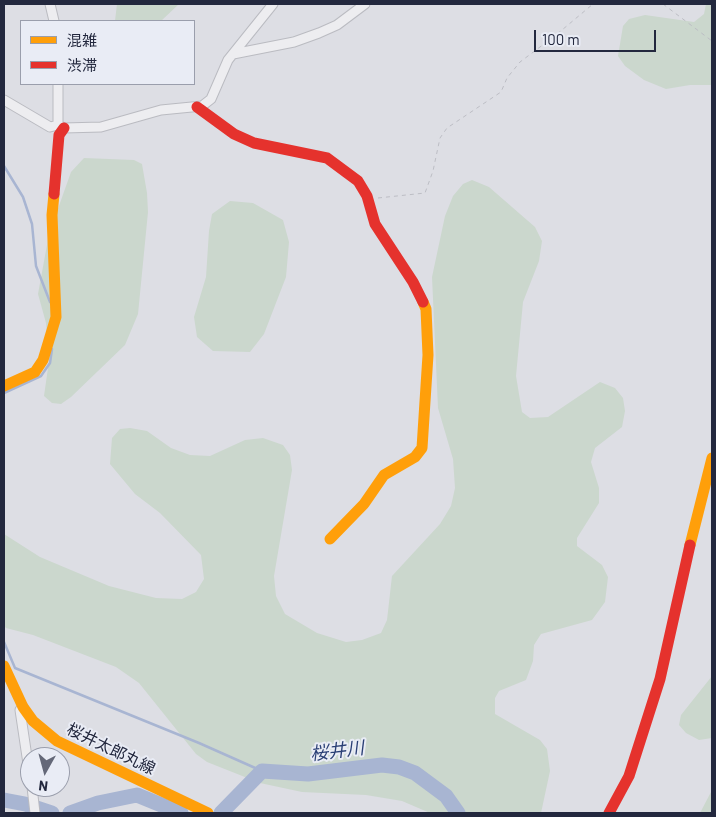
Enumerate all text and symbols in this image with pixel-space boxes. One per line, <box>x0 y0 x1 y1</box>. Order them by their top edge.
legend <box>20 20 195 85</box>
scale bar <box>536 20 658 52</box>
text: 100 m <box>542 30 580 48</box>
text: 混雑 <box>67 31 97 49</box>
text: 渋滞 <box>67 56 97 74</box>
street label: 桜井太郎丸線 <box>64 719 158 779</box>
water label: 桜井川 <box>309 737 365 765</box>
north arrow <box>20 747 70 797</box>
text: N <box>38 777 49 795</box>

